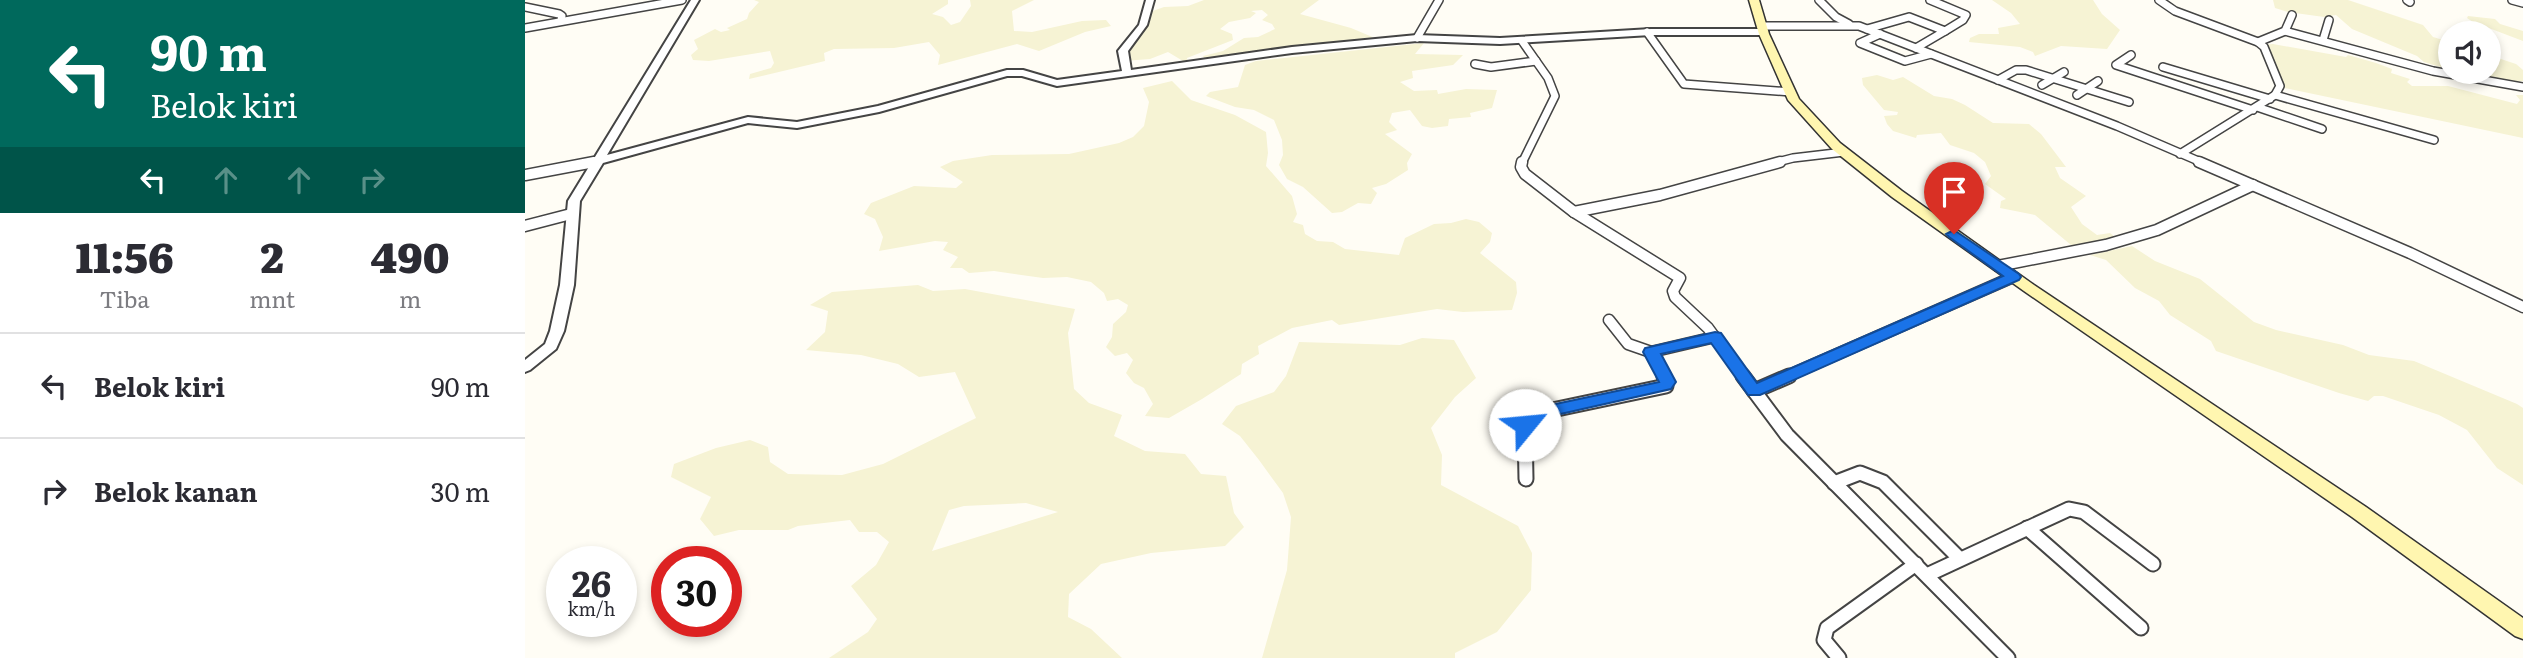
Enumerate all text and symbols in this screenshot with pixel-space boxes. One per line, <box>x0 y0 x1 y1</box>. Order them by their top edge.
text: 90 m <box>150 13 267 86</box>
map controls <box>2438 21 2501 84</box>
button: sound <box>2438 21 2501 84</box>
icon: left <box>35 28 126 119</box>
text: Belok kiri <box>150 80 298 128</box>
icon: left <box>134 161 172 199</box>
icon: ahead <box>207 161 245 199</box>
icon: ahead <box>280 161 318 199</box>
icon: right <box>353 161 391 199</box>
pin <box>1924 162 1984 234</box>
icon: arrive <box>1935 173 1973 211</box>
text: 11:56 <box>75 224 174 286</box>
text: 2 <box>261 224 284 286</box>
text: 490 <box>371 224 450 286</box>
text: Tiba <box>99 281 150 315</box>
text: mnt <box>249 281 295 315</box>
text: m <box>399 281 421 315</box>
text: Belok kiri <box>94 366 225 405</box>
text: 90 m <box>431 366 490 405</box>
icon: left <box>35 367 73 405</box>
position arrow <box>1488 388 1562 462</box>
text: Belok kanan <box>94 471 258 510</box>
text: 30 m <box>430 471 490 510</box>
icon: right <box>35 472 73 510</box>
speed limit sign: 30 <box>651 546 742 637</box>
text: 26 <box>572 556 611 608</box>
text: km/h <box>568 595 615 622</box>

